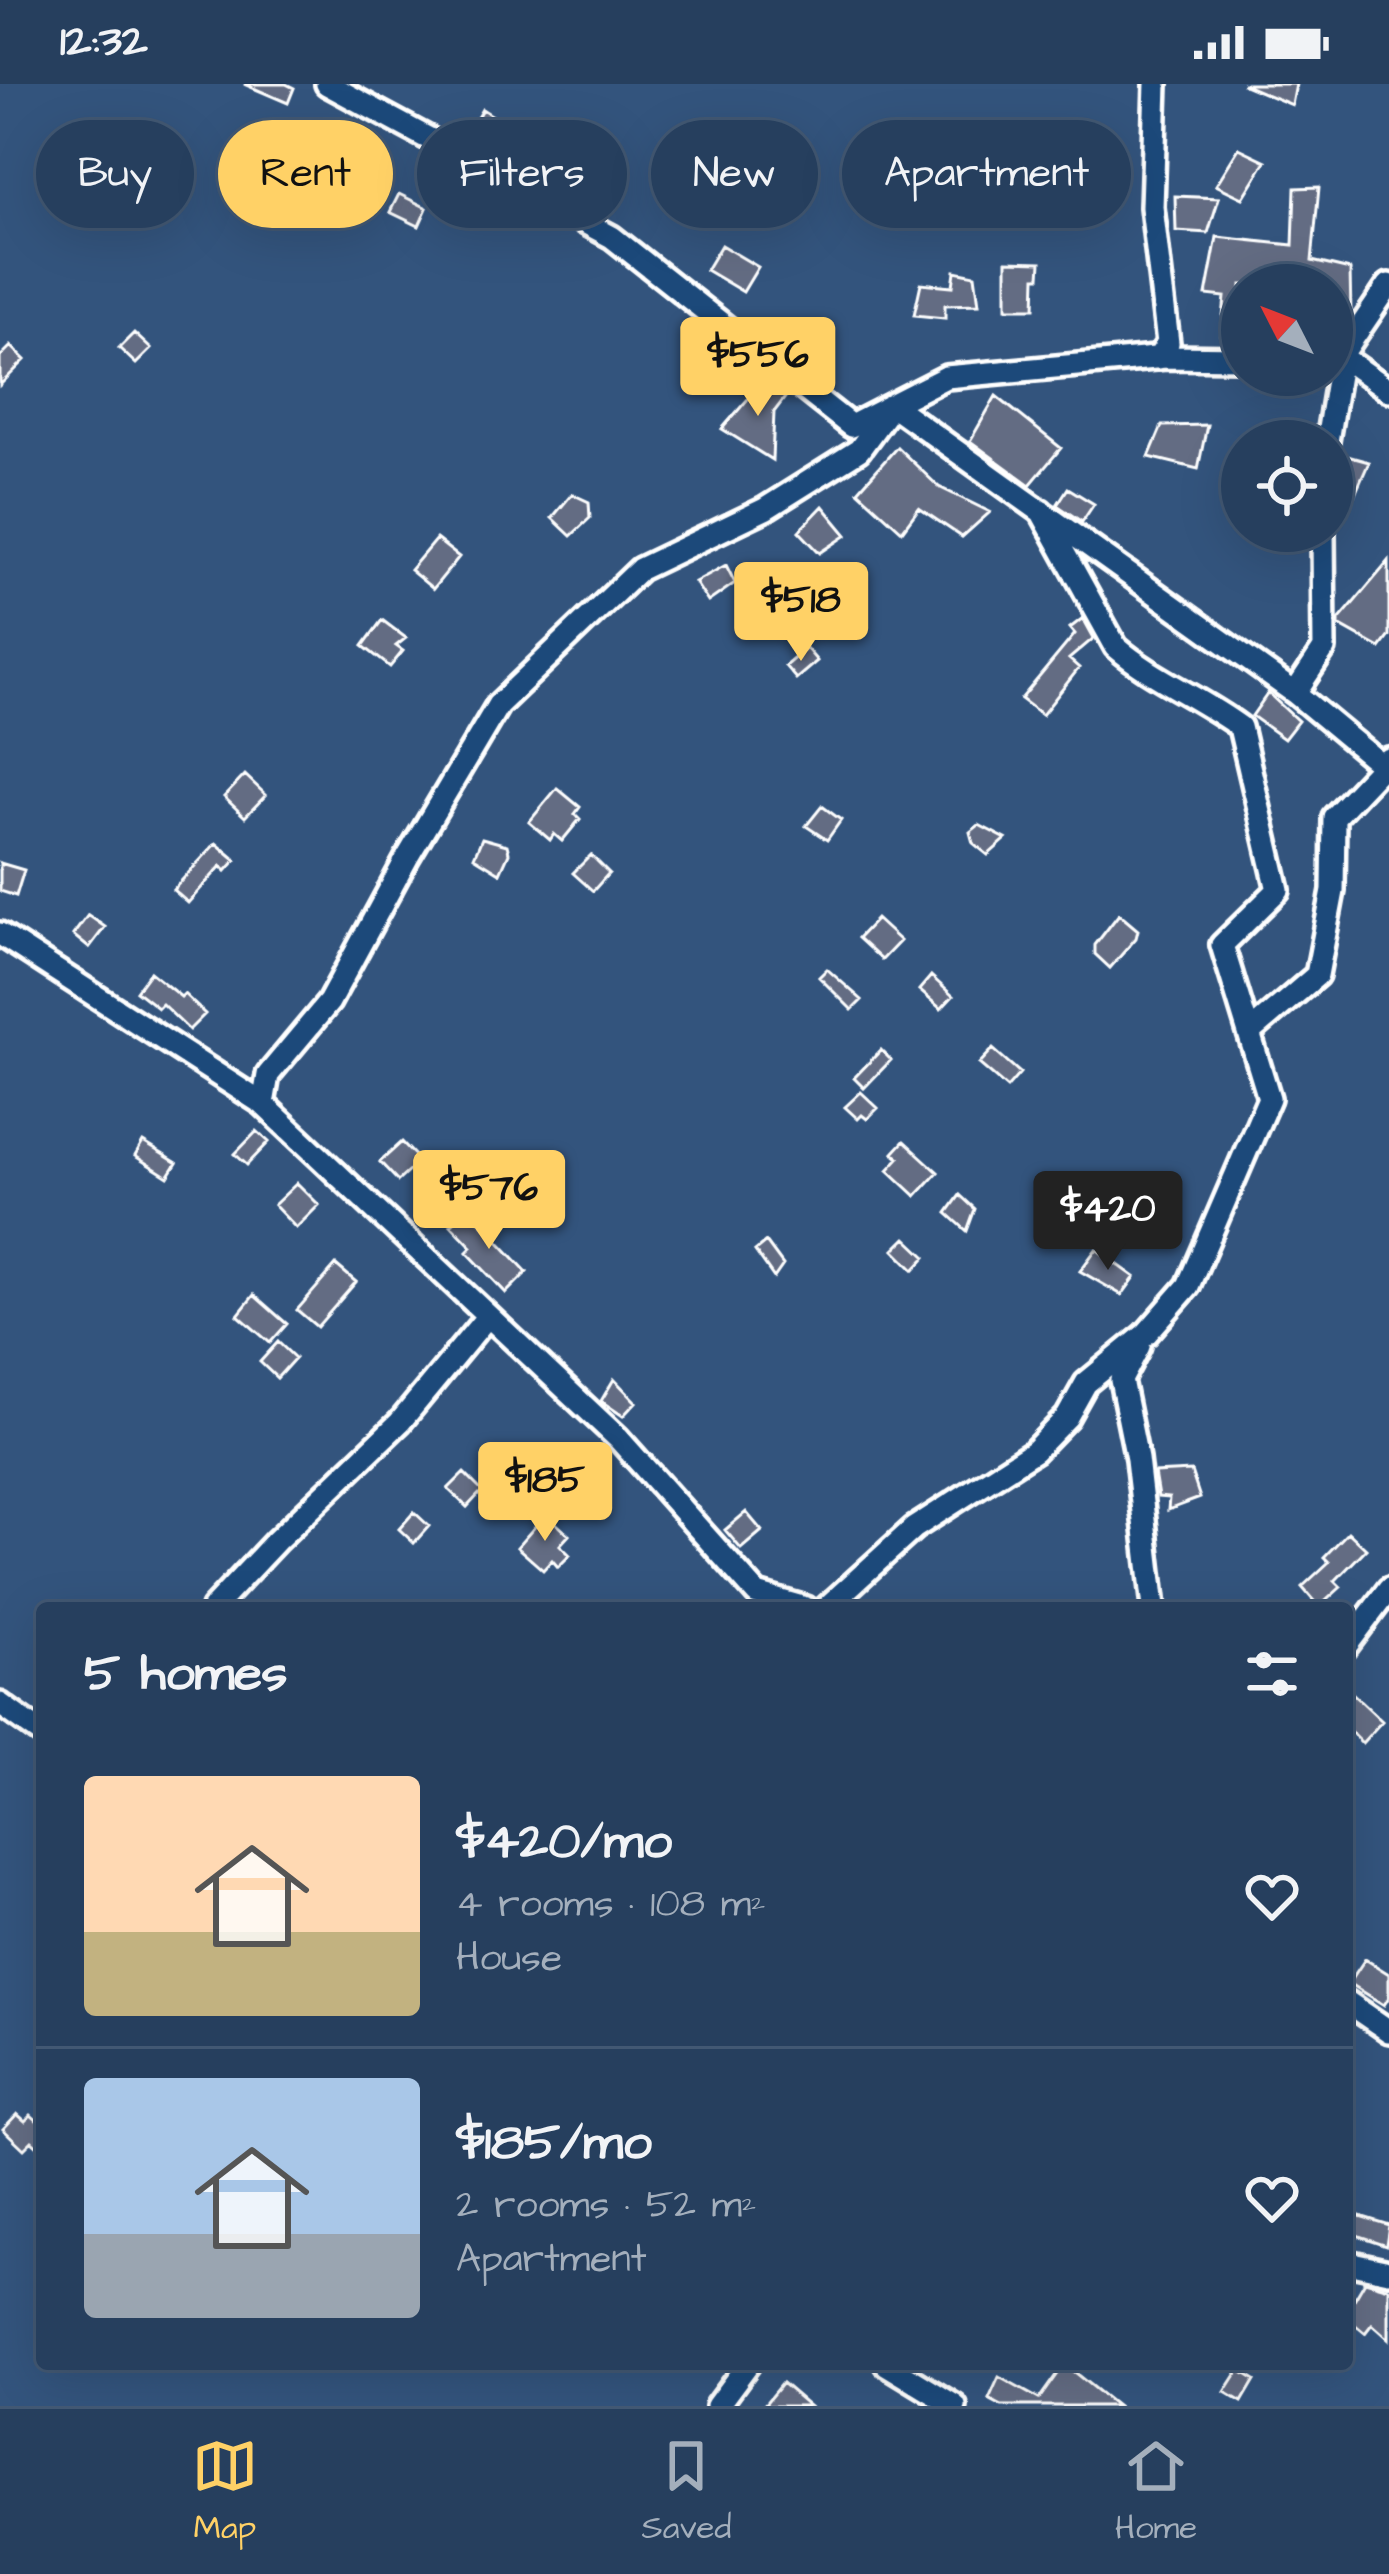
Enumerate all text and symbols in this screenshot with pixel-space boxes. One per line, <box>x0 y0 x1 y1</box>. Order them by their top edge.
text: 12:32 <box>60 11 148 73</box>
chip: Buy <box>36 120 194 228</box>
chip: Rent <box>218 120 393 228</box>
chip: Filters <box>417 120 627 228</box>
chip: New <box>651 120 818 228</box>
chip: Apartment <box>842 120 1131 228</box>
north arrow <box>1221 264 1353 396</box>
map controls <box>1221 264 1353 552</box>
pin: $556 <box>687 317 829 419</box>
text: $556 <box>707 329 809 383</box>
button: locate <box>1221 420 1353 552</box>
pin: $518 <box>730 562 872 664</box>
text: $518 <box>761 574 841 628</box>
pin: $576 <box>418 1150 560 1252</box>
text: $576 <box>440 1162 538 1216</box>
pin: $420 <box>1037 1171 1179 1273</box>
text: $420 <box>1060 1183 1156 1237</box>
pin: $185 <box>474 1442 616 1544</box>
text: $185 <box>505 1454 585 1508</box>
text: 5 homes <box>84 1639 287 1710</box>
icon: filters <box>1239 1641 1305 1707</box>
text: $420/mo <box>456 1807 672 1878</box>
icon: home <box>180 1824 324 1968</box>
icon: heart <box>1239 1863 1305 1929</box>
text: 4 rooms · 108 m² <box>456 1878 766 1932</box>
text: House <box>456 1932 562 1986</box>
text: $185/mo <box>456 2108 652 2179</box>
icon: home <box>180 2126 324 2270</box>
icon: heart <box>1239 2165 1305 2231</box>
text: 2 rooms · 52 m² <box>456 2179 757 2233</box>
text: Apartment <box>456 2233 647 2287</box>
tab: Map <box>192 2433 258 2551</box>
tab: Saved <box>642 2433 731 2551</box>
tab: Home <box>1115 2433 1197 2551</box>

